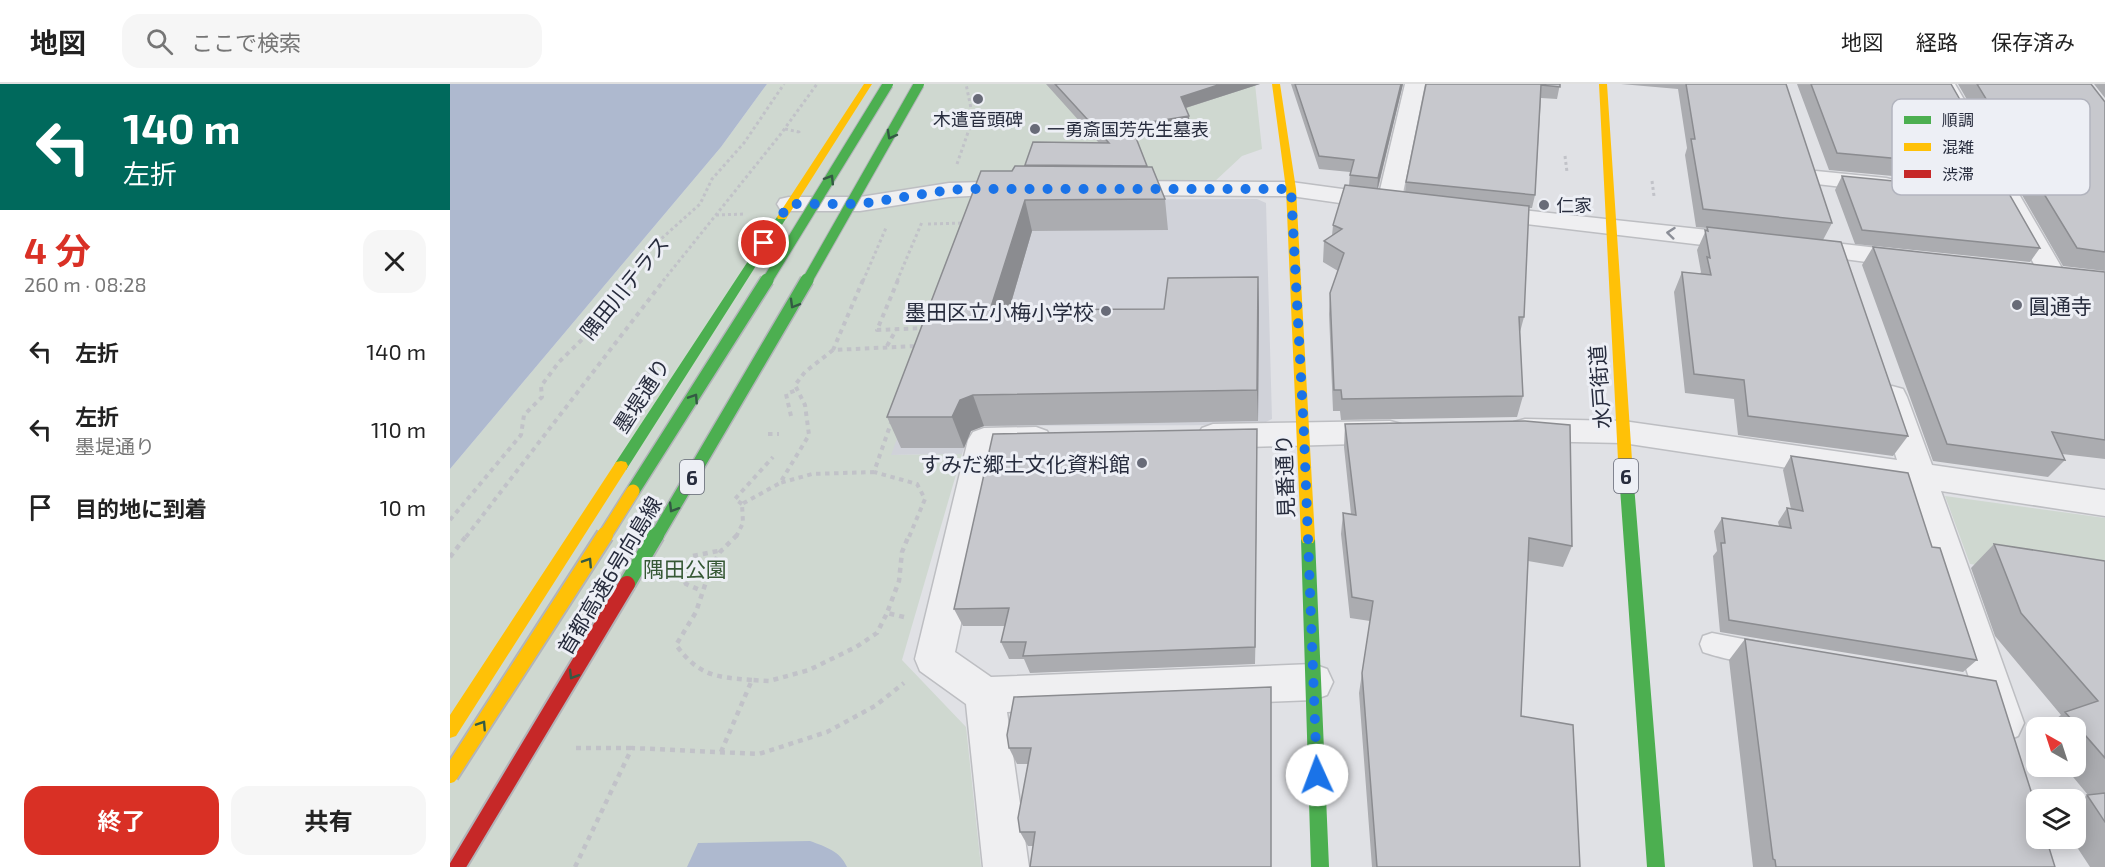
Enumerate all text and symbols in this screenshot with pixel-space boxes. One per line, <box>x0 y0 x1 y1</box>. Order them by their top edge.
search box <box>122 14 542 68</box>
text: 地図 <box>30 25 86 59</box>
icon: search <box>143 25 176 58</box>
text: ここで検索 <box>191 29 301 55</box>
text: 地図 <box>1841 29 1883 54</box>
text: 経路 <box>1916 29 1958 54</box>
text: 保存済み <box>1991 29 2075 54</box>
marker: 木遣音頭碑 <box>971 92 985 106</box>
legend <box>1892 99 2090 195</box>
text: 140 m <box>123 102 240 152</box>
icon: left <box>24 108 102 186</box>
place label: 木遣音頭碑 <box>933 108 1023 130</box>
text: 順調 <box>1942 110 1974 129</box>
place label: 一勇斎国芳先生墓表 <box>1047 118 1209 140</box>
marker: 一勇斎国芳先生墓表 <box>1028 122 1042 136</box>
one-way arrow <box>887 129 898 139</box>
text: 混雑 <box>1942 137 1974 156</box>
text: 左折 <box>123 157 177 189</box>
text: 渋滞 <box>1942 164 1974 183</box>
one-way arrow <box>823 175 835 185</box>
place label: 仁家 <box>1556 194 1592 216</box>
marker: 仁家 <box>1537 198 1551 212</box>
pin <box>738 217 789 268</box>
icon: arrive <box>747 226 780 259</box>
text: 4 分 <box>24 228 91 271</box>
one-way arrow <box>1667 228 1676 240</box>
button: close <box>363 230 426 293</box>
street label: 隅田川テラス <box>575 230 673 344</box>
text: 260 m · 08:28 <box>24 272 147 296</box>
place label: 圓通寺 <box>2029 293 2092 318</box>
one-way arrow <box>790 298 801 308</box>
marker: 圓通寺 <box>2010 298 2024 312</box>
place label: 墨田区立小梅小学校 <box>905 299 1094 324</box>
marker: 墨田区立小梅小学校 <box>1099 304 1113 318</box>
icon: left <box>24 335 57 368</box>
text: 140 m <box>366 338 426 364</box>
text: 左折 <box>75 339 119 365</box>
street label: 水戸街道 <box>1584 344 1614 430</box>
street label: 墨堤通り <box>608 353 674 437</box>
one-way arrow <box>686 394 698 404</box>
text: 左折 <box>75 403 119 429</box>
icon: left <box>24 413 57 446</box>
text: 110 m <box>371 416 426 442</box>
text: 墨堤通り <box>75 434 155 458</box>
street label: 見番通り <box>1270 434 1298 518</box>
place label: すみだ郷土文化資料館 <box>920 451 1130 476</box>
marker: すみだ郷土文化資料館 <box>1135 456 1149 470</box>
road number: 6 <box>1614 459 1638 493</box>
road number: 6 <box>680 460 704 494</box>
icon: arrive <box>24 491 57 524</box>
street label: 首都高速6号向島線 <box>552 491 666 659</box>
text: 10 m <box>380 494 426 520</box>
text: 目的地に到着 <box>75 495 207 521</box>
one-way arrow <box>669 502 680 512</box>
park label: 隅田公園 <box>643 556 727 581</box>
one-way arrow <box>580 558 592 568</box>
one-way arrow <box>568 669 580 679</box>
north arrow <box>2026 717 2086 777</box>
map controls <box>2026 717 2086 849</box>
one-way arrow <box>474 721 485 732</box>
position arrow <box>1285 743 1349 807</box>
button: 終了 <box>24 786 219 855</box>
button: 共有 <box>231 786 426 855</box>
button: layers <box>2026 789 2086 849</box>

